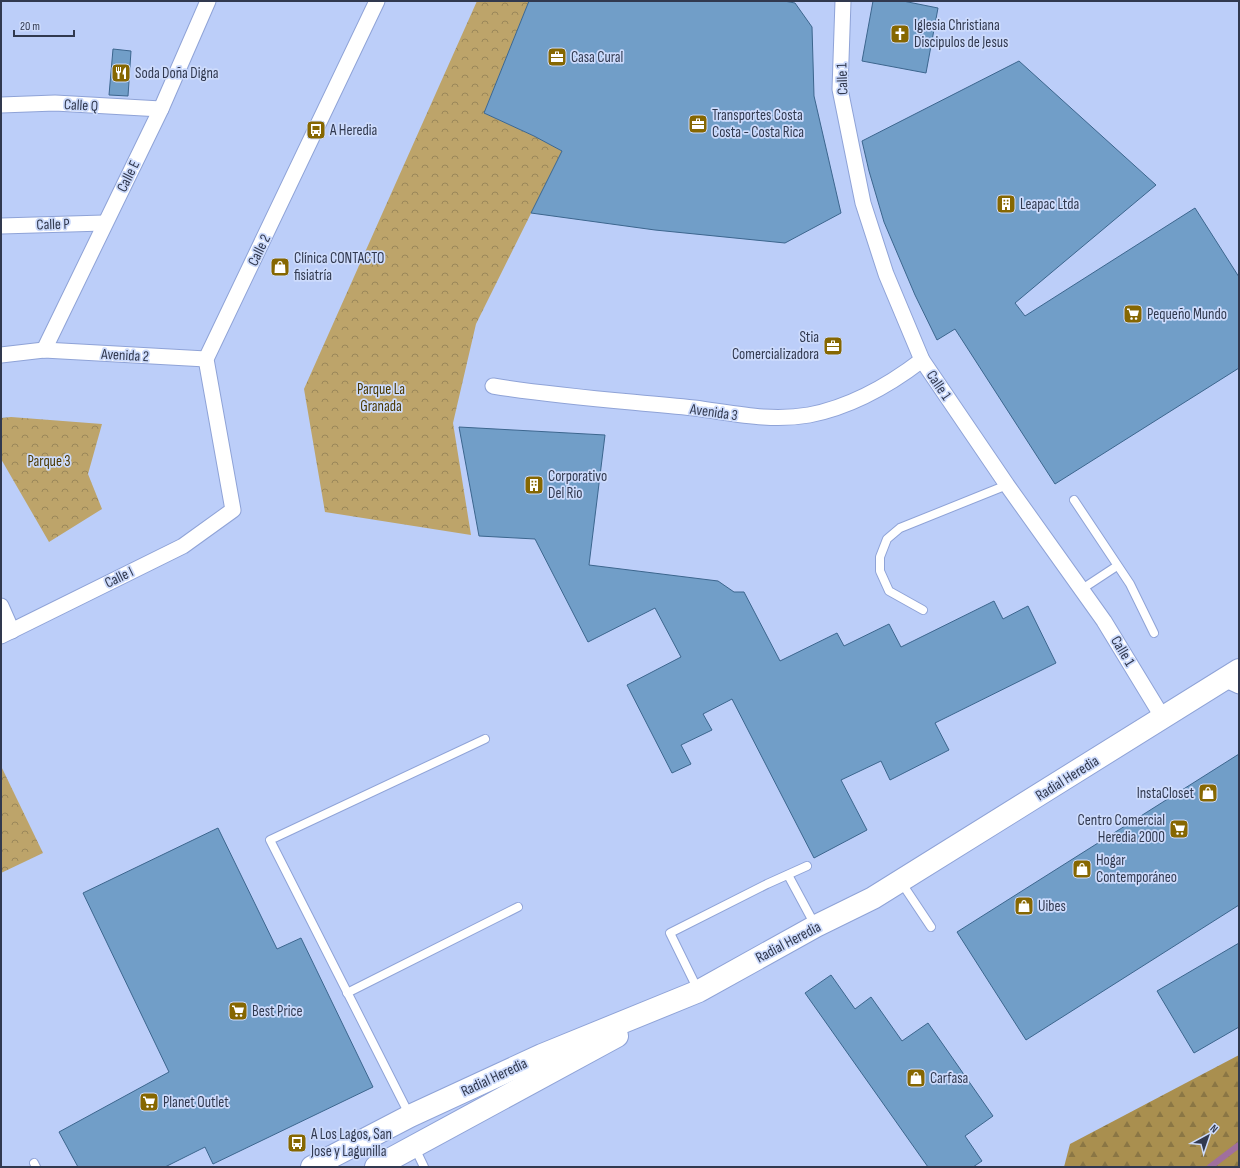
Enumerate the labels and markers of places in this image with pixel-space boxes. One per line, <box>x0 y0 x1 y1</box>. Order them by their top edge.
place label: Iglesia Christiana Discipulos de Jesus <box>914 16 1008 52</box>
church icon: Iglesia Christiana Discipulos de Jesus <box>889 23 911 45</box>
office icon: Casa Cural <box>546 46 568 68</box>
place label: Casa Cural <box>571 48 623 67</box>
restaurant icon: Soda Doña Digna <box>110 62 132 84</box>
place label: Soda Doña Digna <box>135 64 219 83</box>
place label: Transportes Costa Costa - Costa Rica <box>712 106 804 142</box>
office icon: Transportes Costa Costa - Costa Rica <box>687 113 709 135</box>
bus stop icon: A Heredia <box>305 119 327 141</box>
place label: A Heredia <box>329 121 378 140</box>
building icon: Leapac Ltda <box>995 193 1017 215</box>
place label: Leapac Ltda <box>1020 195 1080 214</box>
place label: Clínica CONTACTO fisiatría <box>294 249 384 285</box>
shop icon: Clínica CONTACTO fisiatría <box>269 256 291 278</box>
supermarket icon: Pequeño Mundo <box>1122 303 1144 325</box>
place label: Pequeño Mundo <box>1147 305 1227 324</box>
place label: Stia Comercializadora <box>732 328 819 364</box>
office icon: Stia Comercializadora <box>822 335 844 357</box>
place label: Corporativo Del Rio <box>548 467 607 503</box>
building icon: Corporativo Del Rio <box>523 474 545 496</box>
shop icon: InstaCloset <box>1197 782 1219 804</box>
place label: InstaCloset <box>1137 784 1194 803</box>
place label: Centro Comercial Heredia 2000 <box>1078 811 1165 847</box>
supermarket icon: Centro Comercial Heredia 2000 <box>1168 818 1190 840</box>
place label: Hogar Contemporáneo <box>1096 851 1177 887</box>
shop icon: Hogar Contemporáneo <box>1071 858 1093 880</box>
shop icon: Uibes <box>1013 895 1035 917</box>
place label: Uibes <box>1038 897 1066 916</box>
supermarket icon: Best Price <box>227 1000 249 1022</box>
place label: Best Price <box>252 1002 302 1021</box>
shop icon: Carfasa <box>905 1067 927 1089</box>
place label: Carfasa <box>930 1069 969 1088</box>
supermarket icon: Planet Outlet <box>138 1091 160 1113</box>
place label: Planet Outlet <box>163 1093 229 1112</box>
place label: A Los Lagos, San Jose y Lagunilla <box>310 1125 392 1161</box>
bus stop icon: A Los Lagos, San Jose y Lagunilla <box>286 1132 308 1154</box>

